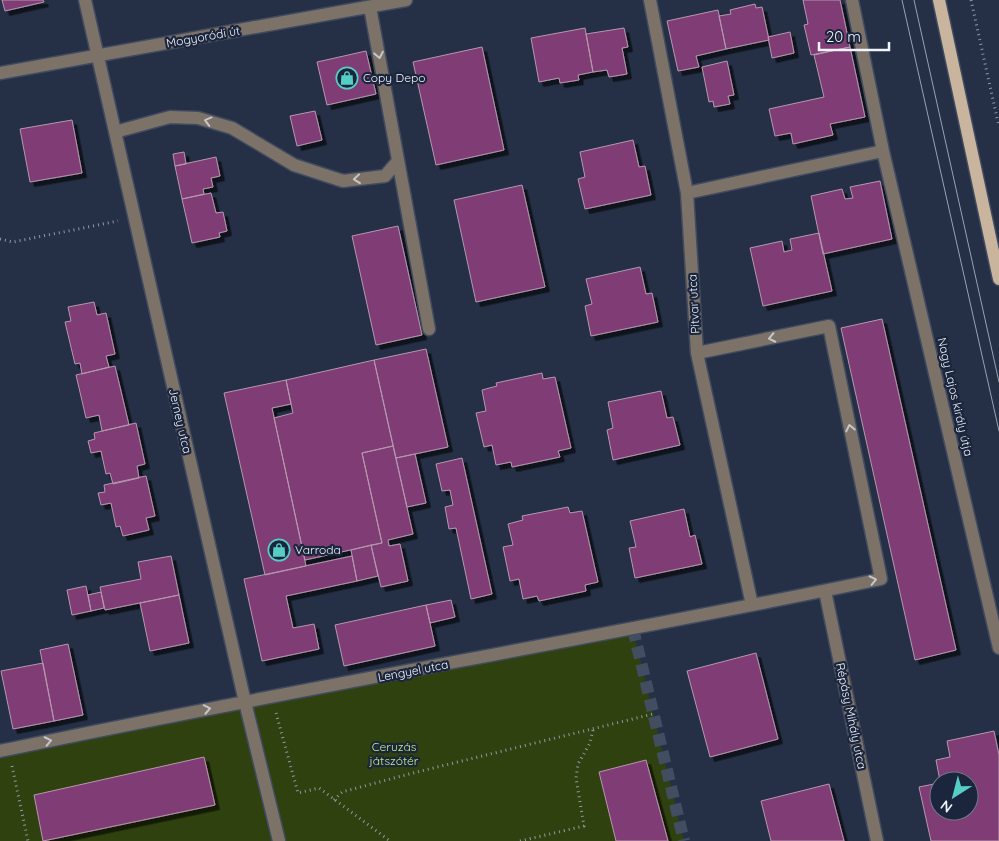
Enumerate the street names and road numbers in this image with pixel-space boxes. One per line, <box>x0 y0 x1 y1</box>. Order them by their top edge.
street label: Mogyoródi út <box>165 23 241 50</box>
street label: Pitvar utca <box>684 274 703 334</box>
street label: Nagy Lajos király útja <box>935 336 976 458</box>
street label: Jerney utca <box>166 387 195 455</box>
street label: Lengyel utca <box>376 656 449 685</box>
street label: Répásy Mihály utca <box>833 661 870 771</box>

